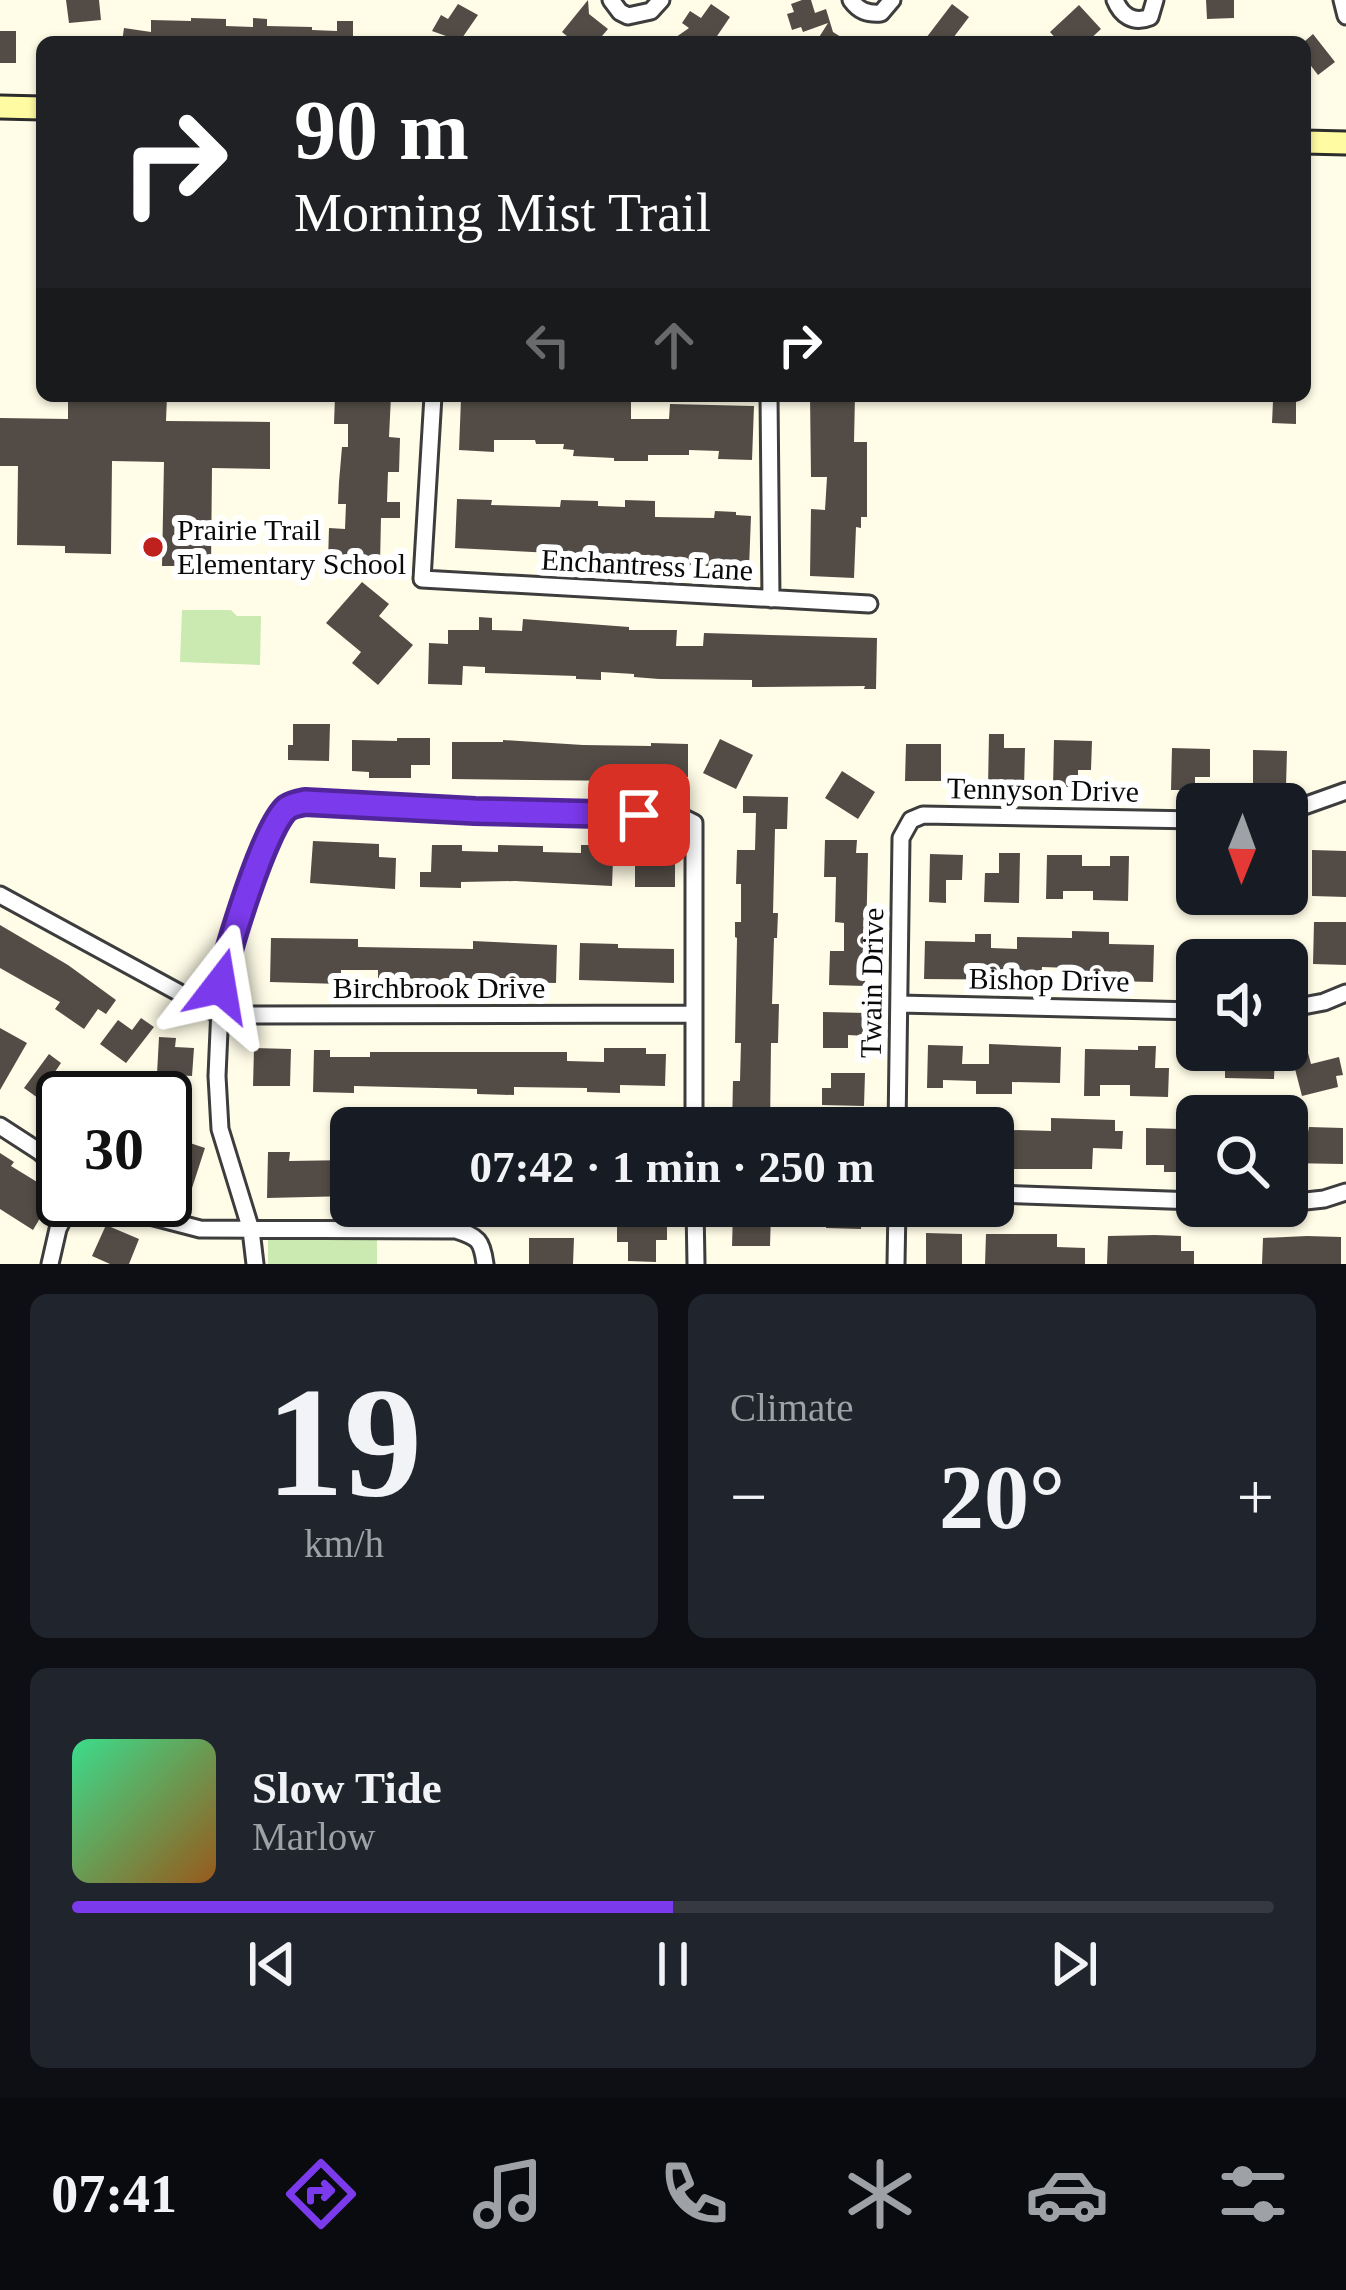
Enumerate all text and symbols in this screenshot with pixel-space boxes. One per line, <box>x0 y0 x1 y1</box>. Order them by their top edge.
icon: right <box>96 84 252 240</box>
text: 90 m <box>294 84 469 177</box>
text: Morning Mist Trail <box>294 183 711 243</box>
icon: left <box>515 312 581 378</box>
icon: ahead <box>641 312 707 378</box>
icon: right <box>767 312 833 378</box>
place label: Prairie Trail Elementary School <box>177 513 406 580</box>
marker: Prairie Trail Elementary School <box>140 534 166 560</box>
street label: Enchantress Lane <box>540 542 754 587</box>
pin <box>588 764 690 866</box>
street label: Tennyson Drive <box>947 771 1139 808</box>
icon: arrive <box>606 782 672 848</box>
north arrow <box>1176 783 1308 915</box>
map controls <box>1176 783 1308 1227</box>
street label: Twain Drive <box>854 908 889 1058</box>
position arrow <box>157 923 283 1049</box>
button: sound <box>1176 939 1308 1071</box>
street label: Bishop Drive <box>968 962 1130 997</box>
street label: Birchbrook Drive <box>333 971 545 1004</box>
speed limit sign: 30 <box>36 1071 192 1227</box>
button: search <box>1176 1095 1308 1227</box>
text: 07:42 · 1 min · 250 m <box>470 1142 875 1192</box>
text: 19 <box>266 1356 422 1529</box>
text: Climate <box>730 1386 853 1429</box>
text: 20° <box>939 1448 1065 1547</box>
text: − <box>730 1460 767 1533</box>
text: + <box>1237 1460 1274 1533</box>
text: km/h <box>304 1522 384 1565</box>
text: Slow Tide <box>252 1763 442 1813</box>
text: Marlow <box>252 1815 375 1858</box>
icon: previous <box>239 1931 305 1997</box>
icon: pause <box>640 1931 706 1997</box>
icon: next <box>1041 1931 1107 1997</box>
icon: directions <box>279 2152 363 2236</box>
icon: music <box>466 2152 550 2236</box>
icon: phone <box>652 2152 736 2236</box>
icon: climate <box>838 2152 922 2236</box>
icon: car <box>1025 2152 1109 2236</box>
icon: filters <box>1211 2152 1295 2236</box>
text: 07:41 <box>51 2164 177 2224</box>

